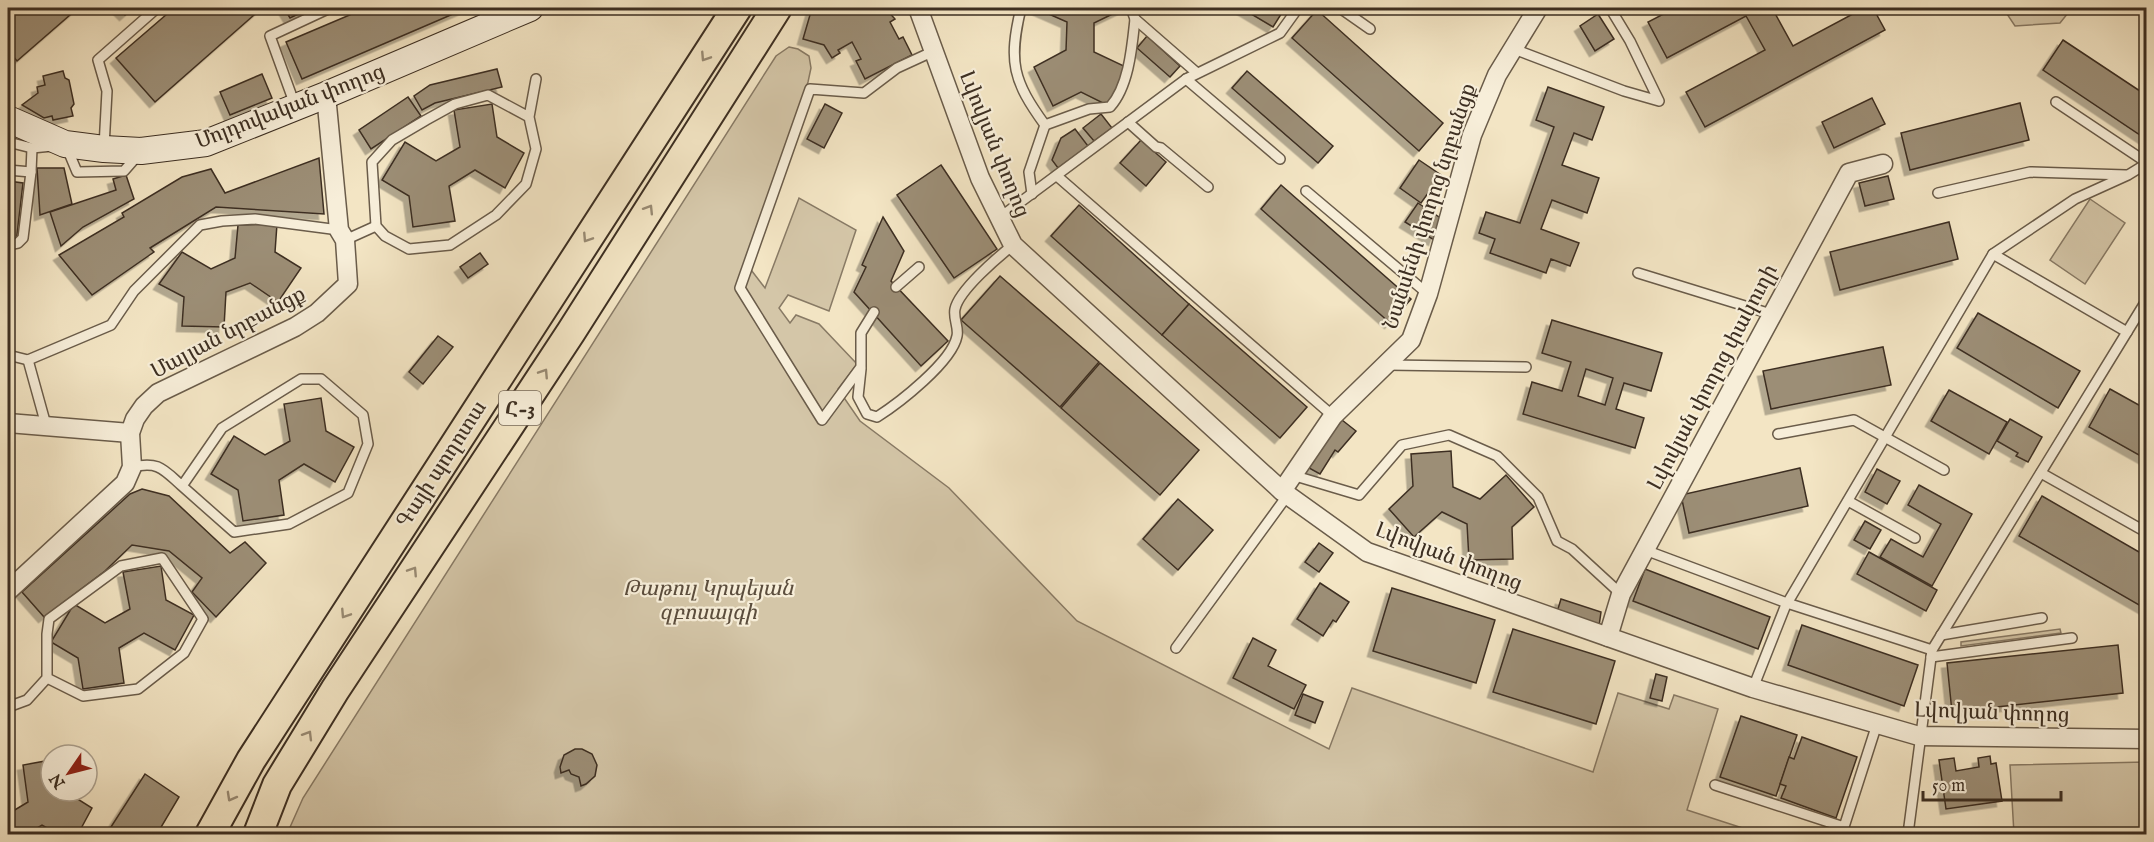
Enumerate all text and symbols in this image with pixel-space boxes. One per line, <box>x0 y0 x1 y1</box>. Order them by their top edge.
one-way arrow <box>701 50 712 61</box>
street label: Մոլդովական փողոց <box>192 59 389 156</box>
street label: Լվովյան փողոց <box>952 67 1035 222</box>
street label: Նանսենի փողոց նրբանցք <box>1378 80 1483 333</box>
one-way arrow <box>641 205 653 215</box>
one-way arrow <box>583 231 594 242</box>
street label: Լվովյան փողոց փակուղի <box>1642 260 1784 495</box>
street label: Մալյան նրբանցք <box>147 281 311 385</box>
one-way arrow <box>536 369 548 379</box>
road number: Հ-3 <box>499 391 541 425</box>
street label: Գայի պողոտա <box>391 396 493 533</box>
street label: Լվովյան փողոց <box>1371 517 1526 598</box>
one-way arrow <box>406 567 417 578</box>
park label: Թաթուլ Կրպեյան զբոսայգի <box>623 576 794 627</box>
one-way arrow <box>342 607 353 618</box>
street label: Լվովյան փողոց <box>1914 697 2070 730</box>
one-way arrow <box>300 731 312 741</box>
north arrow <box>39 743 99 803</box>
scale bar <box>1923 764 2061 802</box>
text: N <box>46 769 71 793</box>
text: 50 m <box>1932 775 1965 798</box>
one-way arrow <box>227 791 238 801</box>

